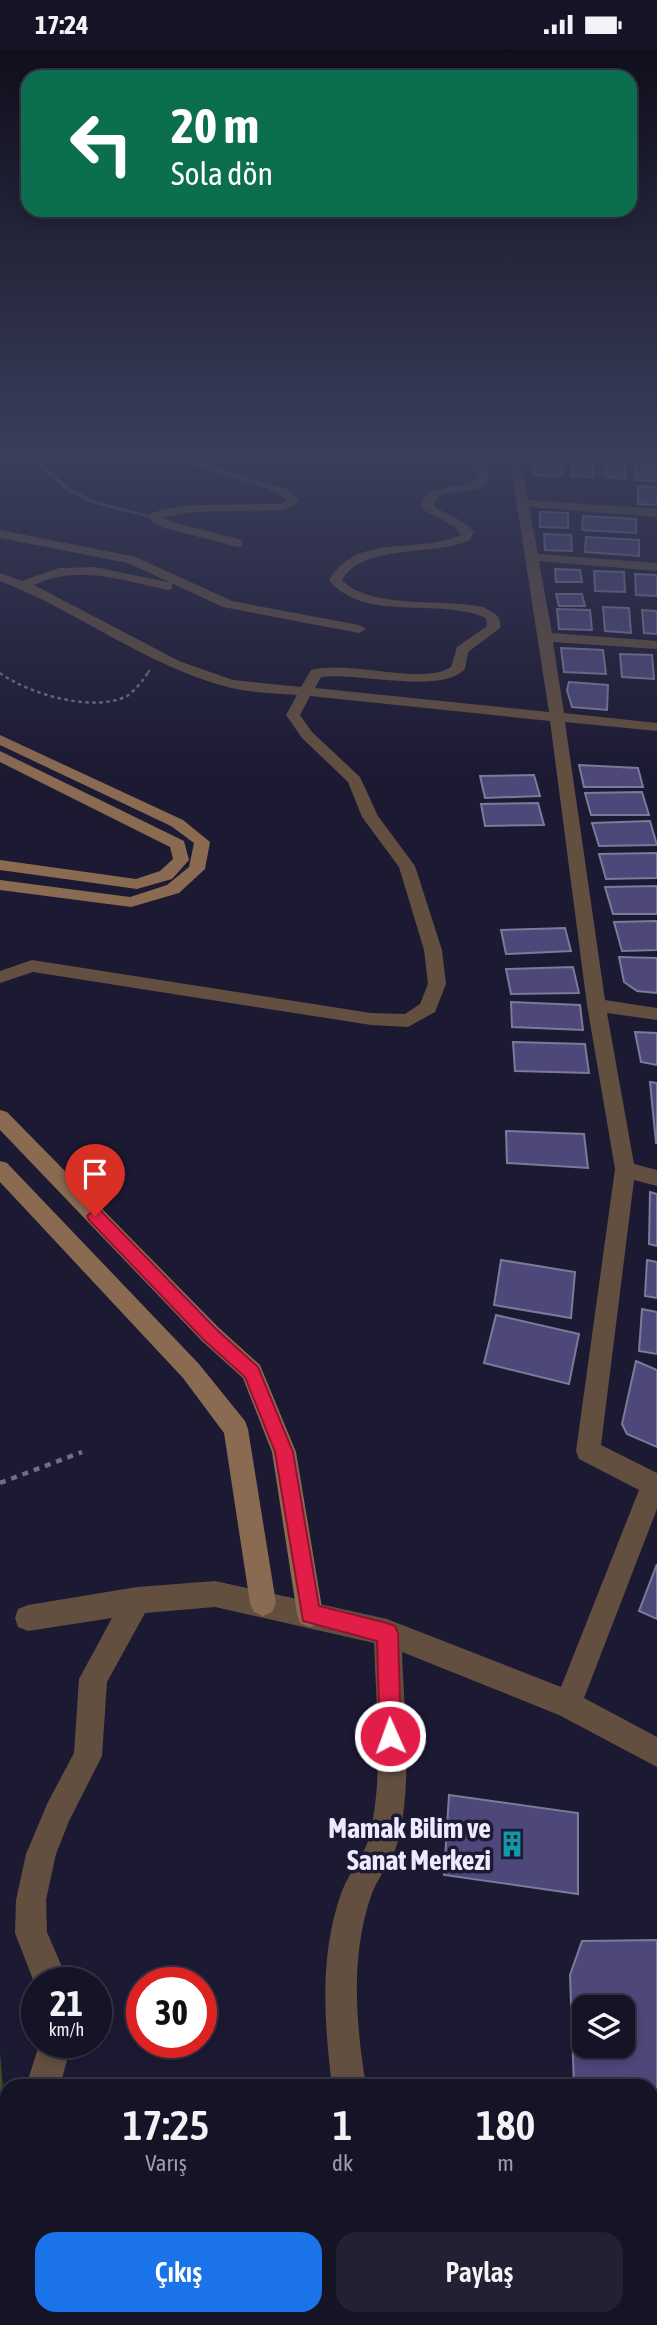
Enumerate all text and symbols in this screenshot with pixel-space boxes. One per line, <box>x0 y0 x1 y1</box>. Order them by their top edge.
text: 17:24 <box>35 10 89 40</box>
text: 20 m <box>171 97 259 153</box>
icon: left <box>56 98 147 189</box>
text: Sola dön <box>171 155 273 192</box>
pin <box>65 1144 125 1216</box>
icon: arrive <box>76 1155 114 1193</box>
position arrow <box>353 1699 427 1773</box>
place label: Mamak Bilim ve Sanat Merkezi <box>328 1812 491 1876</box>
building icon: Mamak Bilim ve Sanat Merkezi <box>497 1829 527 1859</box>
speed limit sign: 30 <box>126 1967 217 2058</box>
text: 21 <box>50 1983 83 2023</box>
map controls <box>572 1995 635 2058</box>
button: layers <box>572 1995 635 2058</box>
text: km/h <box>49 2019 84 2040</box>
text: 17:25 <box>123 2101 209 2149</box>
text: 1 <box>333 2101 352 2149</box>
text: 180 <box>476 2101 535 2149</box>
text: Varış <box>145 2150 187 2176</box>
text: dk <box>332 2150 353 2176</box>
text: m <box>497 2150 514 2176</box>
button: Çıkış <box>35 2232 322 2312</box>
button: Paylaş <box>336 2232 623 2312</box>

